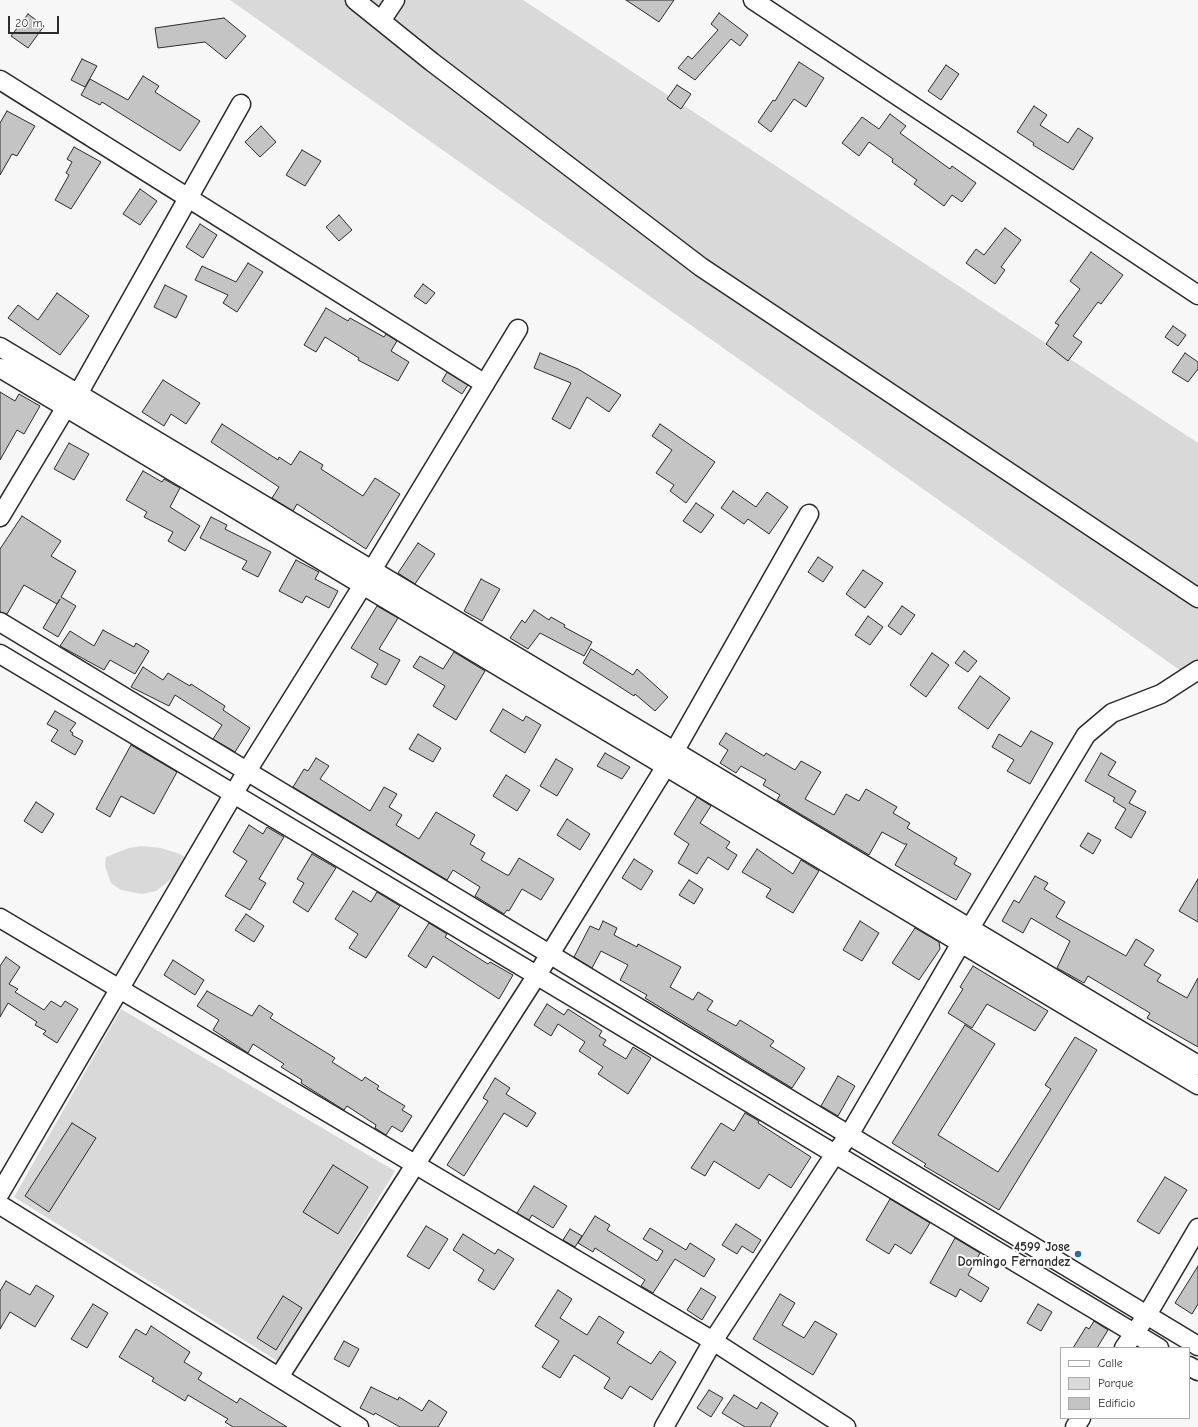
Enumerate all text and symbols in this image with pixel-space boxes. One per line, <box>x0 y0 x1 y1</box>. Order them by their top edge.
scale bar <box>10 8 61 34</box>
text: 20 m <box>15 16 43 30</box>
place label: 4599 Jose Domingo Fernandez <box>957 1239 1070 1270</box>
marker: 4599 Jose Domingo Fernandez <box>1073 1249 1083 1259</box>
legend <box>1060 1347 1190 1419</box>
text: Calle <box>1098 1356 1123 1370</box>
text: Parque <box>1098 1376 1133 1390</box>
text: Edificio <box>1098 1396 1135 1410</box>

